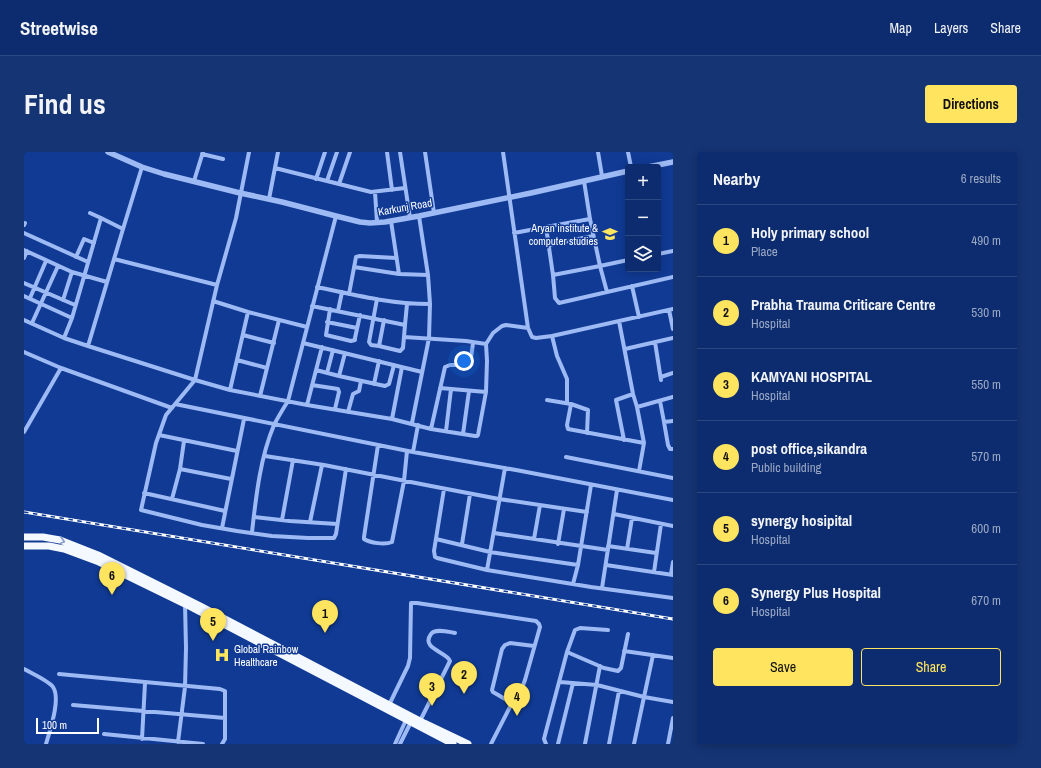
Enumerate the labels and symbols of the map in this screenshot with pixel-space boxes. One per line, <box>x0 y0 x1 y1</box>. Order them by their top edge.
street label: Karkunj Road <box>377 195 433 219</box>
place label: Aryan institute & computer studies <box>529 221 598 248</box>
school or university icon: Aryan institute & computer studies <box>601 225 619 243</box>
your location <box>454 351 474 371</box>
one-way arrow <box>59 536 66 545</box>
pin: 6 <box>99 562 125 595</box>
pin: 1 <box>312 600 338 633</box>
pin: 5 <box>200 608 226 641</box>
place label: Global Rainbow Healthcare <box>234 642 299 669</box>
hospital icon: Global Rainbow Healthcare <box>213 646 231 664</box>
pin: 2 <box>451 661 477 694</box>
pin: 3 <box>419 673 445 706</box>
pin: 4 <box>504 683 530 716</box>
scale bar <box>36 716 99 735</box>

